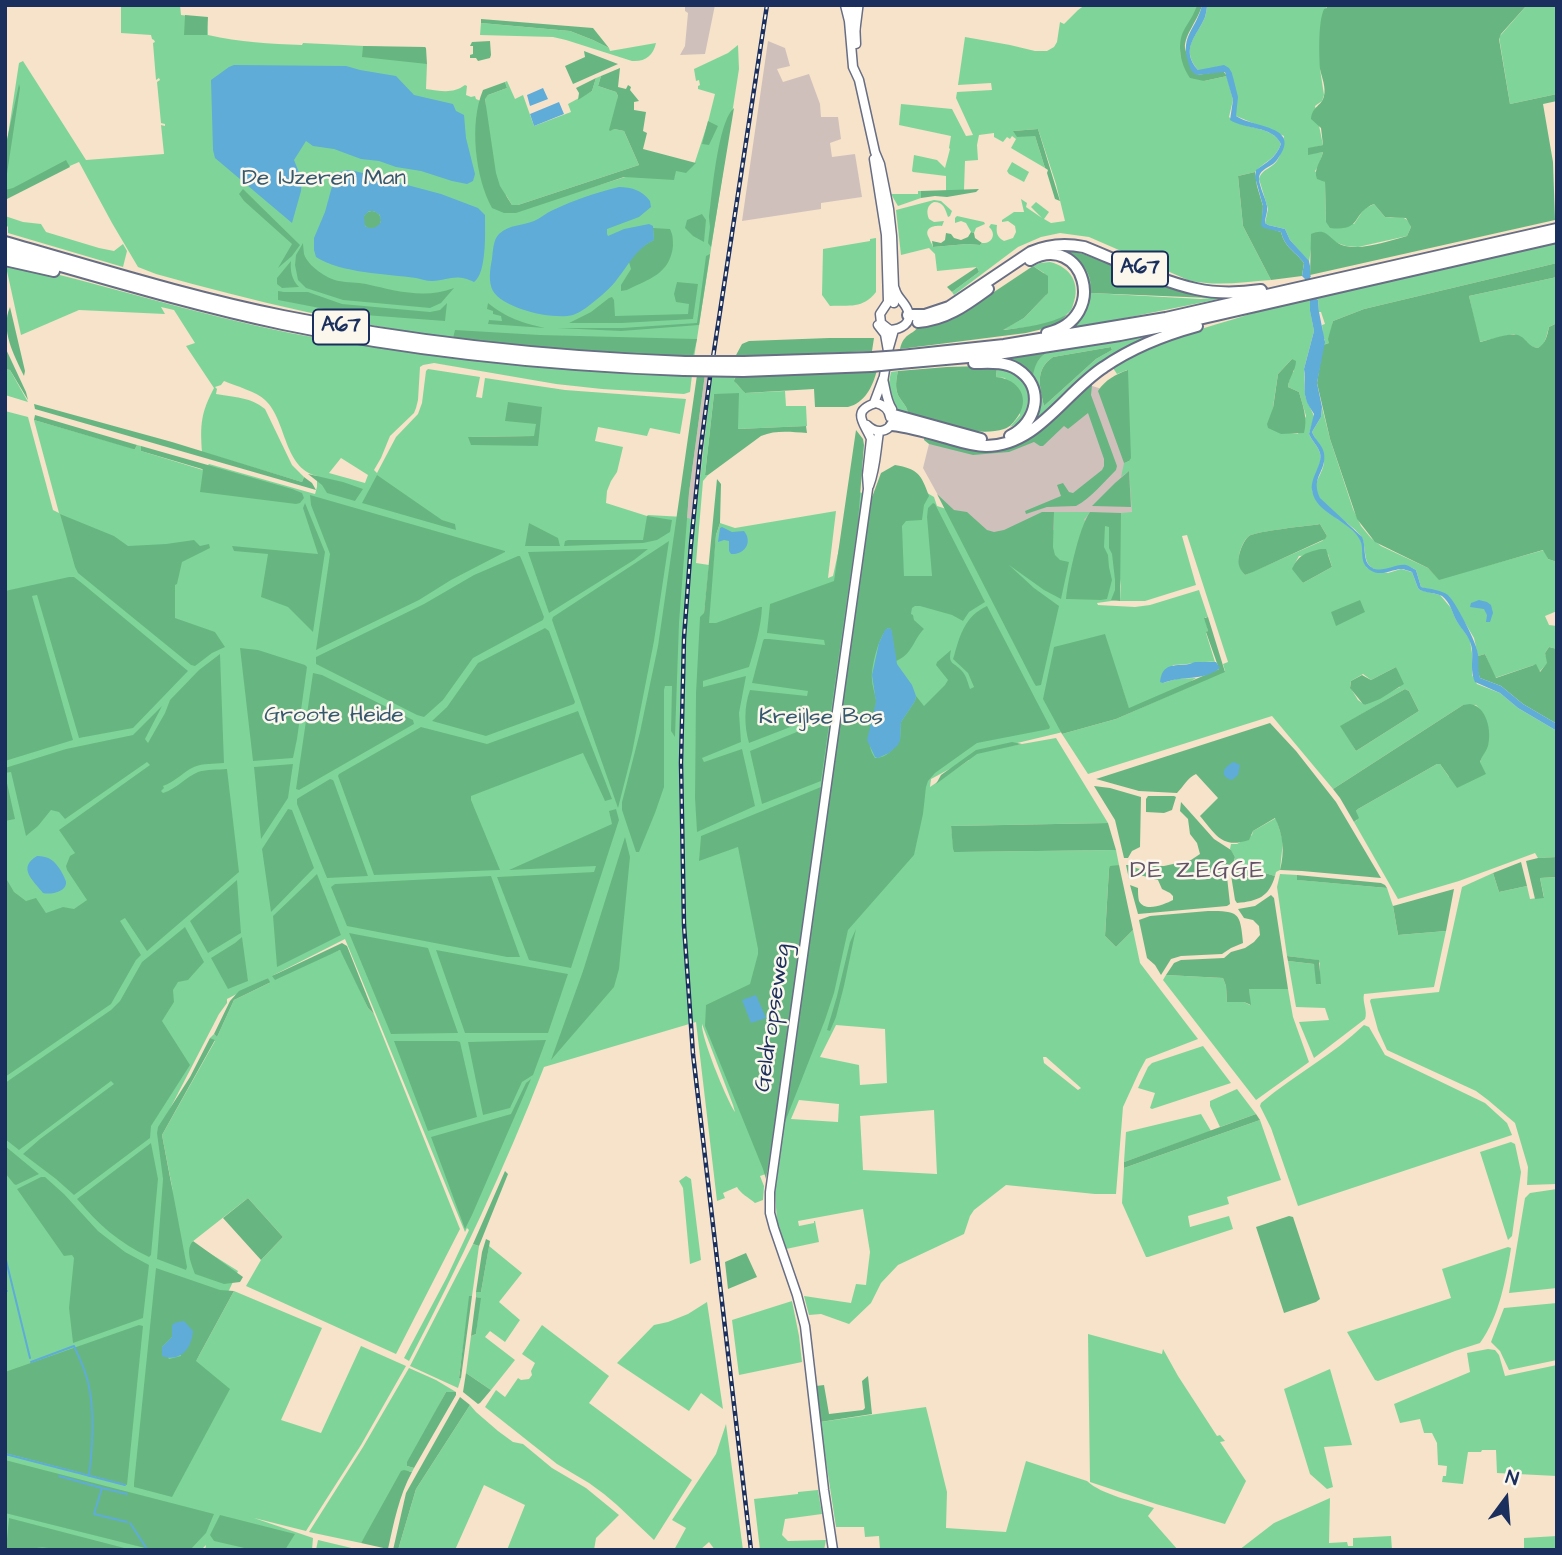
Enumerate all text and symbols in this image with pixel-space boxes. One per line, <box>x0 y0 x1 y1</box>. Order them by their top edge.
park label: De IJzeren Man <box>242 165 406 193</box>
road number: A67 <box>1112 252 1168 286</box>
road number: A67 <box>313 310 369 344</box>
park label: Groote Heide <box>264 702 404 730</box>
park label: Kreijlse Bos <box>759 704 883 732</box>
district label: DE ZEGGE <box>1131 858 1265 886</box>
street label: Geldropseweg <box>750 942 798 1094</box>
north arrow <box>1471 1464 1541 1534</box>
text: N <box>1502 1464 1521 1493</box>

